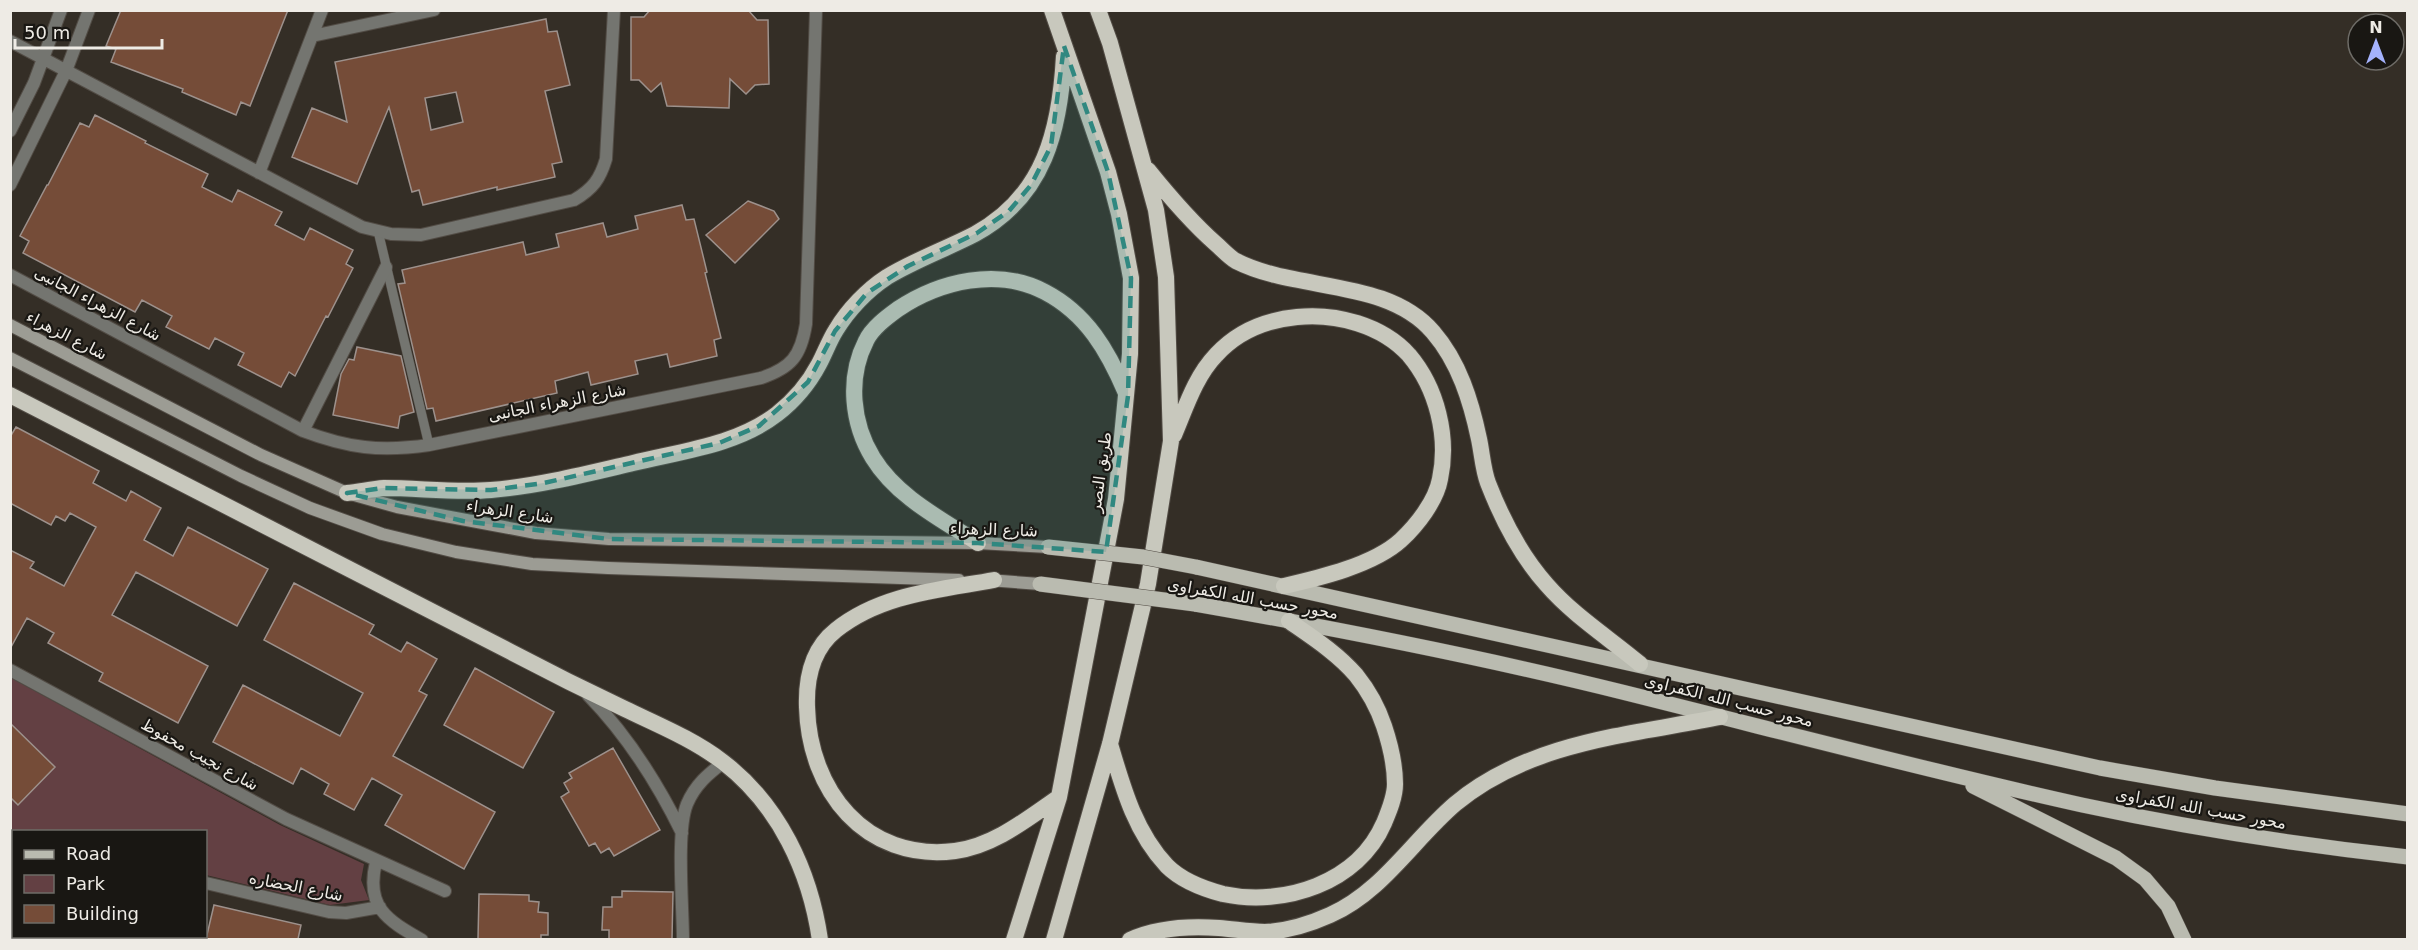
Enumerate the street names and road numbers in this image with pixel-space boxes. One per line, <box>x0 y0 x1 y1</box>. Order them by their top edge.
street label: شارع الزهراء الجانبى <box>32 262 164 344</box>
street label: شارع الزهراء <box>23 306 111 364</box>
street label: شارع الزهراء الجانبى <box>486 380 628 426</box>
street label: طريق النصر <box>1085 430 1117 515</box>
street label: شارع الزهراء <box>465 496 555 528</box>
street label: شارع الزهراء <box>950 518 1038 542</box>
street label: محور حسب الله الكفراوى <box>1166 574 1340 624</box>
street label: محور حسب الله الكفراوى <box>1642 670 1815 732</box>
street label: شارع نجيب محفوظ <box>137 714 262 795</box>
street label: محور حسب الله الكفراوى <box>2114 784 2288 834</box>
street label: شارع الحضاره <box>247 868 344 906</box>

